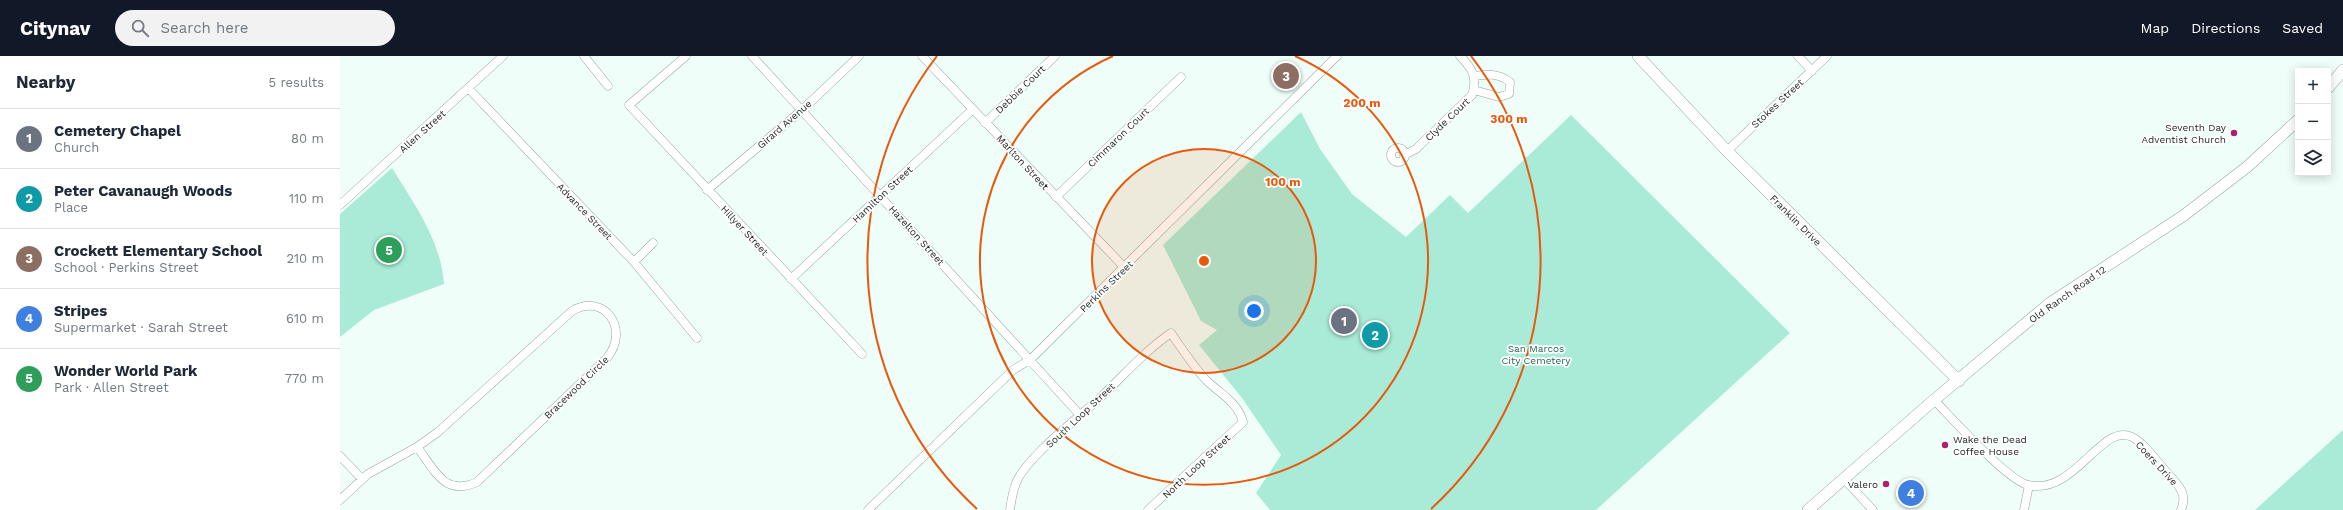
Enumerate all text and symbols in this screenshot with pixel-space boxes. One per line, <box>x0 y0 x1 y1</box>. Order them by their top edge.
search box <box>115 10 395 46</box>
text: Citynav <box>20 17 91 40</box>
icon: search <box>129 17 151 39</box>
text: Search here <box>161 19 248 37</box>
text: Map <box>2141 20 2169 36</box>
text: Directions <box>2191 20 2260 36</box>
text: Saved <box>2282 20 2323 36</box>
pin: 3 <box>1273 61 1299 91</box>
street label: Debbie Court <box>993 62 1048 116</box>
map controls <box>2295 68 2331 176</box>
button: + <box>2295 68 2331 104</box>
text: Nearby <box>16 72 75 92</box>
text: 5 results <box>269 75 324 90</box>
street label: Stokes Street <box>1749 76 1806 130</box>
street label: Clyde Court <box>1423 95 1472 143</box>
text: 200 m <box>1343 96 1381 110</box>
street label: Girard Avenue <box>755 98 814 151</box>
button: − <box>2295 104 2331 140</box>
street label: Cimmaron Court <box>1085 105 1152 169</box>
street label: Allen Street <box>397 107 448 155</box>
text: 300 m <box>1490 112 1528 126</box>
text: Cemetery Chapel <box>54 122 181 140</box>
place label: Seventh Day Adventist Church <box>2141 122 2227 145</box>
marker: Seventh Day Adventist Church <box>2229 128 2239 138</box>
text: 1 <box>26 131 32 146</box>
text: 80 m <box>291 131 324 146</box>
street label: Marlton Street <box>994 133 1051 193</box>
text: Church <box>54 140 99 155</box>
button: layers <box>2295 140 2331 176</box>
street label: Hamilton Street <box>850 163 915 225</box>
text: 100 m <box>1265 175 1301 189</box>
street label: Advance Street <box>555 181 615 243</box>
text: Peter Cavanaugh Woods <box>54 182 232 200</box>
text: 2 <box>25 191 33 206</box>
text: 110 m <box>289 191 324 206</box>
street label: Franklin Drive <box>1768 193 1824 248</box>
text: Place <box>54 200 88 215</box>
street label: Hillyer Street <box>719 203 771 258</box>
street label: Hazelton Street <box>887 203 947 268</box>
pin: 5 <box>376 235 402 265</box>
text: Crockett Elementary School <box>54 242 262 260</box>
text: 3 <box>25 251 33 266</box>
text: 210 m <box>286 251 324 266</box>
centre of rings <box>1197 254 1211 268</box>
street label: Perkins Street <box>1078 258 1136 314</box>
text: School · Perkins Street <box>54 260 199 275</box>
street label: Old Ranch Road 12 <box>2027 264 2108 325</box>
your location <box>1244 301 1264 321</box>
text: Stripes <box>54 302 107 320</box>
pin: 1 <box>1331 306 1357 336</box>
text: 4 <box>25 311 33 326</box>
text: 610 m <box>286 311 324 326</box>
text: Supermarket · Sarah Street <box>54 320 228 335</box>
pin: 2 <box>1362 320 1388 350</box>
park label: San Marcos City Cemetery <box>1501 343 1571 366</box>
street label: Bracewood Circle <box>542 354 611 421</box>
text: Wonder World Park <box>54 362 197 380</box>
text: 5 <box>25 371 33 386</box>
text: 770 m <box>285 371 324 386</box>
text: Park · Allen Street <box>54 380 169 395</box>
street label: South Loop Street <box>1044 380 1118 450</box>
street label: North Loop Street <box>1160 432 1233 501</box>
place label: Wake the Dead Coffee House <box>1953 434 2027 457</box>
street label: Coers Drive <box>2133 439 2180 488</box>
marker: Wake the Dead Coffee House <box>1940 440 1950 450</box>
pin: 4 <box>1898 478 1924 508</box>
place label: Valero <box>1848 479 1878 490</box>
marker: Valero <box>1881 479 1891 489</box>

